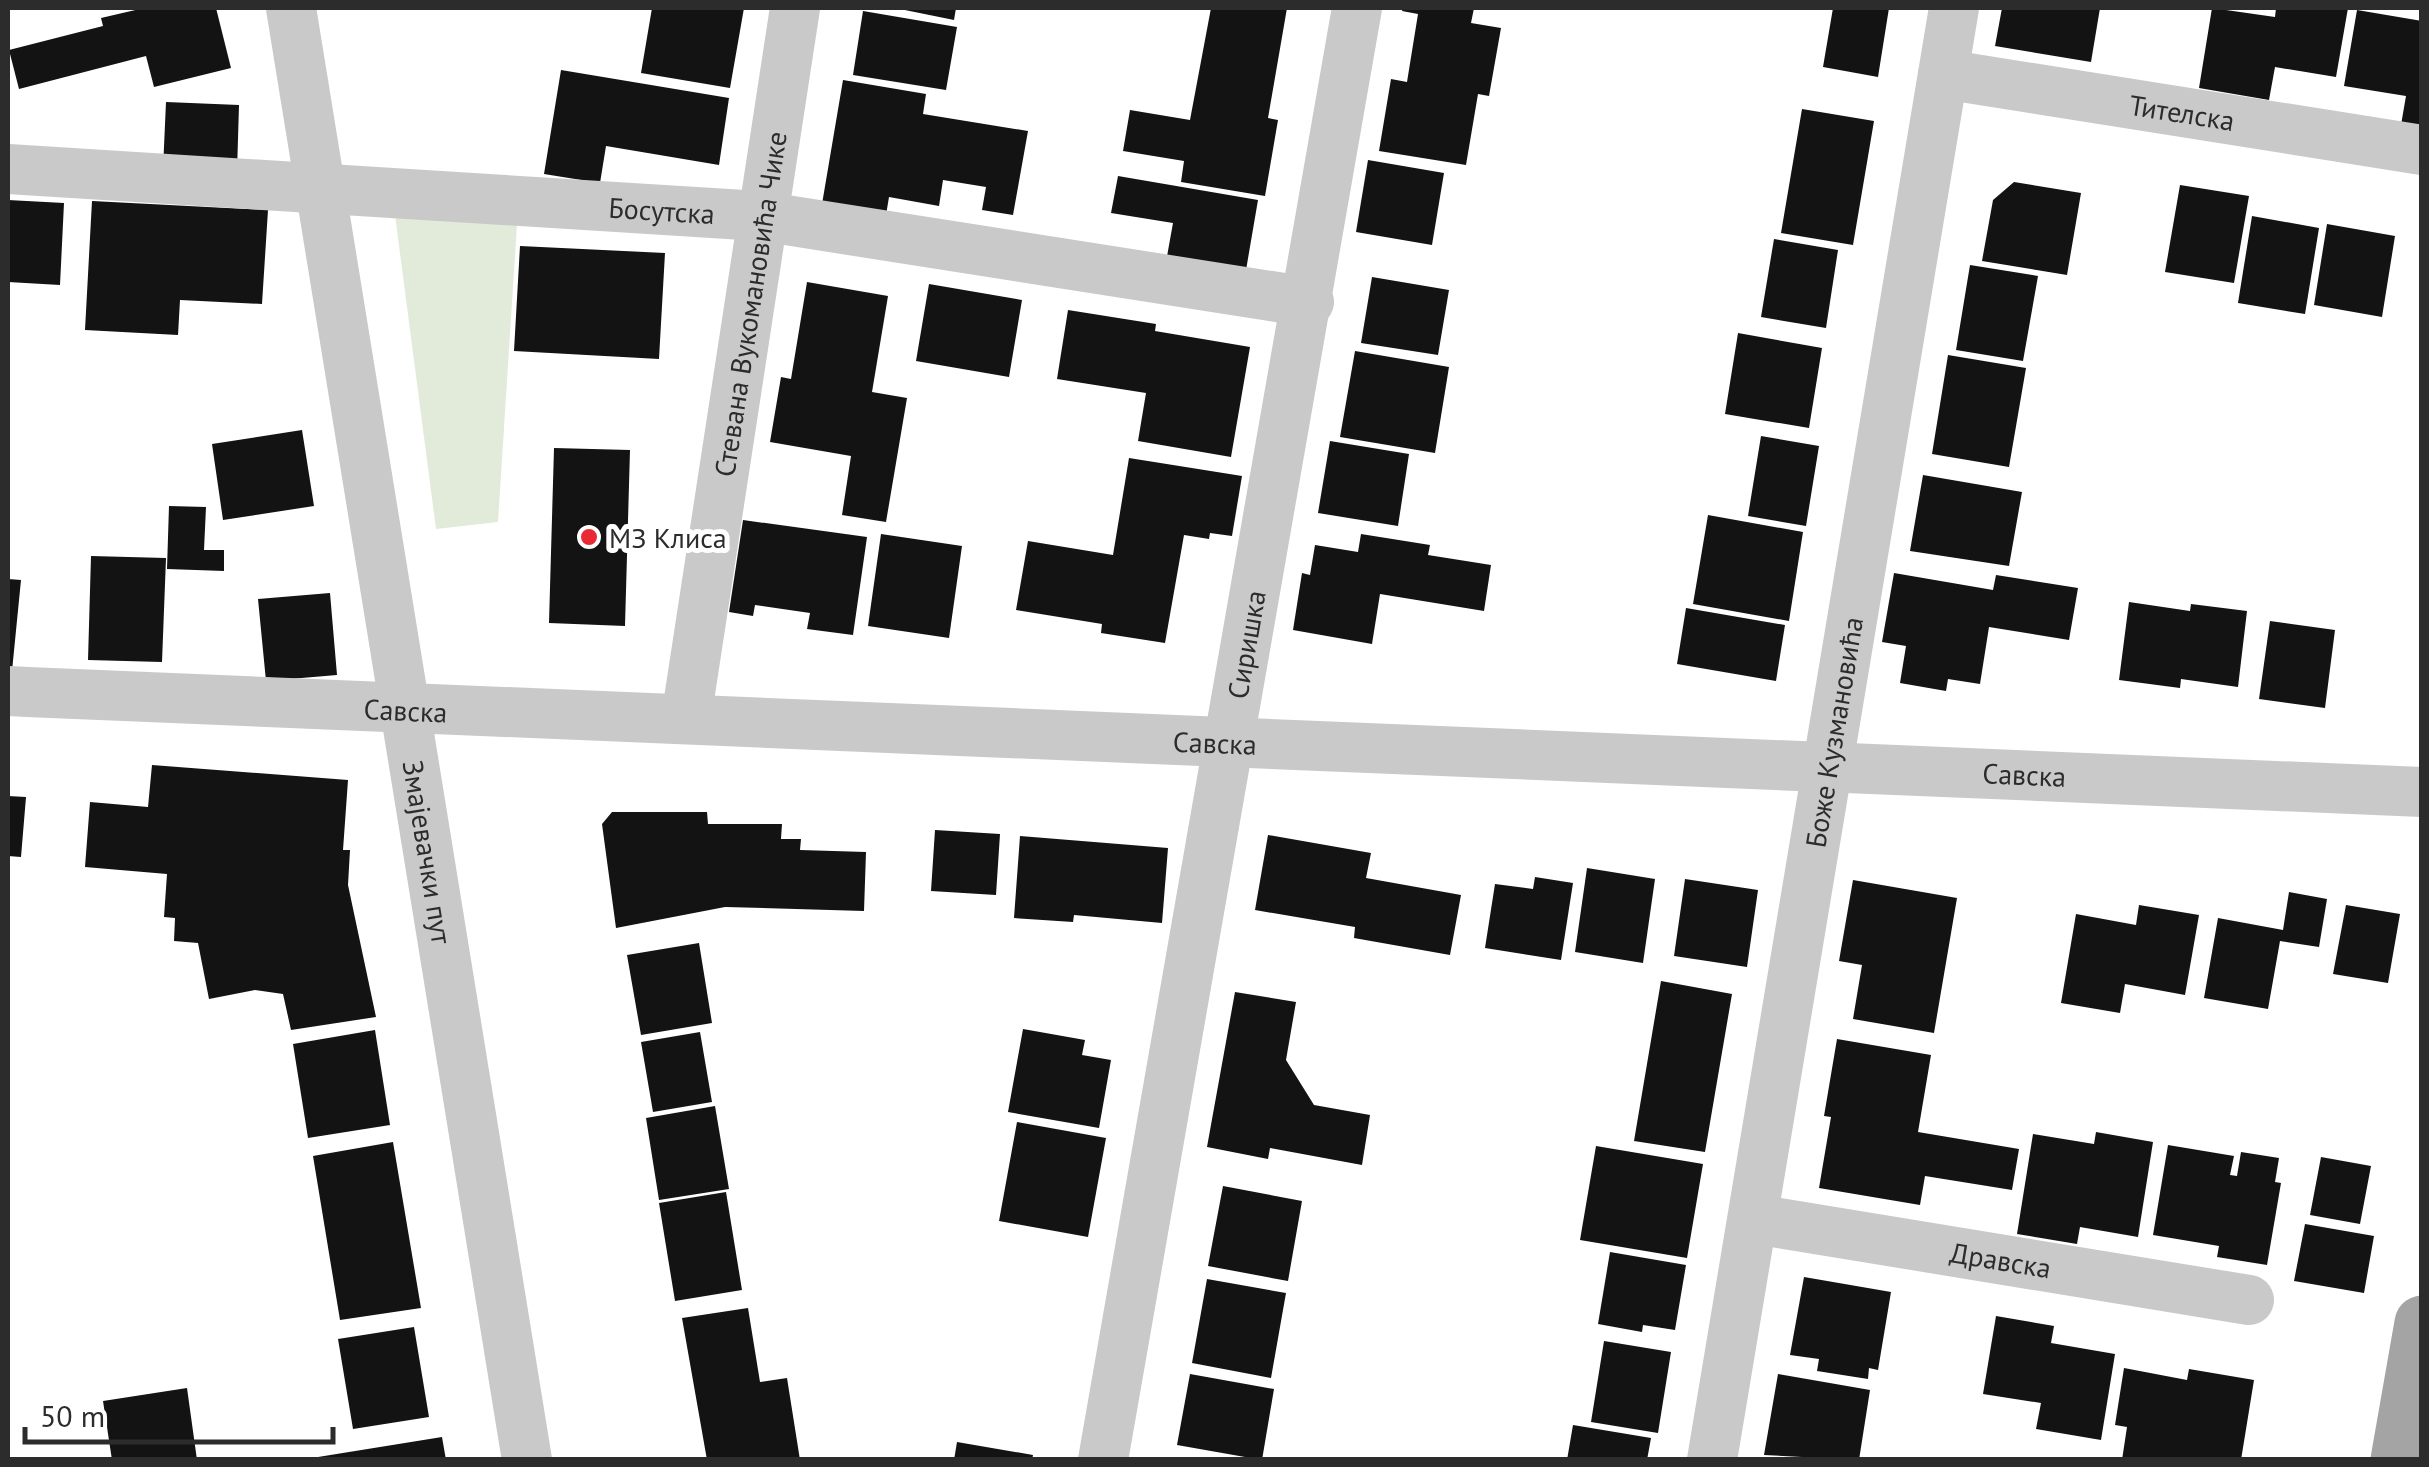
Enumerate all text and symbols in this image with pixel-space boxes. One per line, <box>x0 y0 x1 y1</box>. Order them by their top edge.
street label: Тителска <box>2127 85 2237 139</box>
street label: Стевана Вукомановића Чике <box>705 129 794 479</box>
street label: Босутска <box>607 188 716 232</box>
place label: МЗ Клиса <box>609 519 727 556</box>
marker: МЗ Клиса <box>578 526 600 548</box>
street label: Сиришка <box>1218 587 1273 702</box>
street label: Боже Кузмановића <box>1796 614 1871 850</box>
street label: Савска <box>363 689 448 730</box>
street label: Савска <box>1172 722 1257 762</box>
street label: Савска <box>1982 754 2067 794</box>
street label: Змајевачки пут <box>395 757 461 947</box>
street label: Дравска <box>1948 1233 2054 1286</box>
scale bar <box>25 1382 332 1444</box>
text: 50 m <box>40 1396 105 1435</box>

